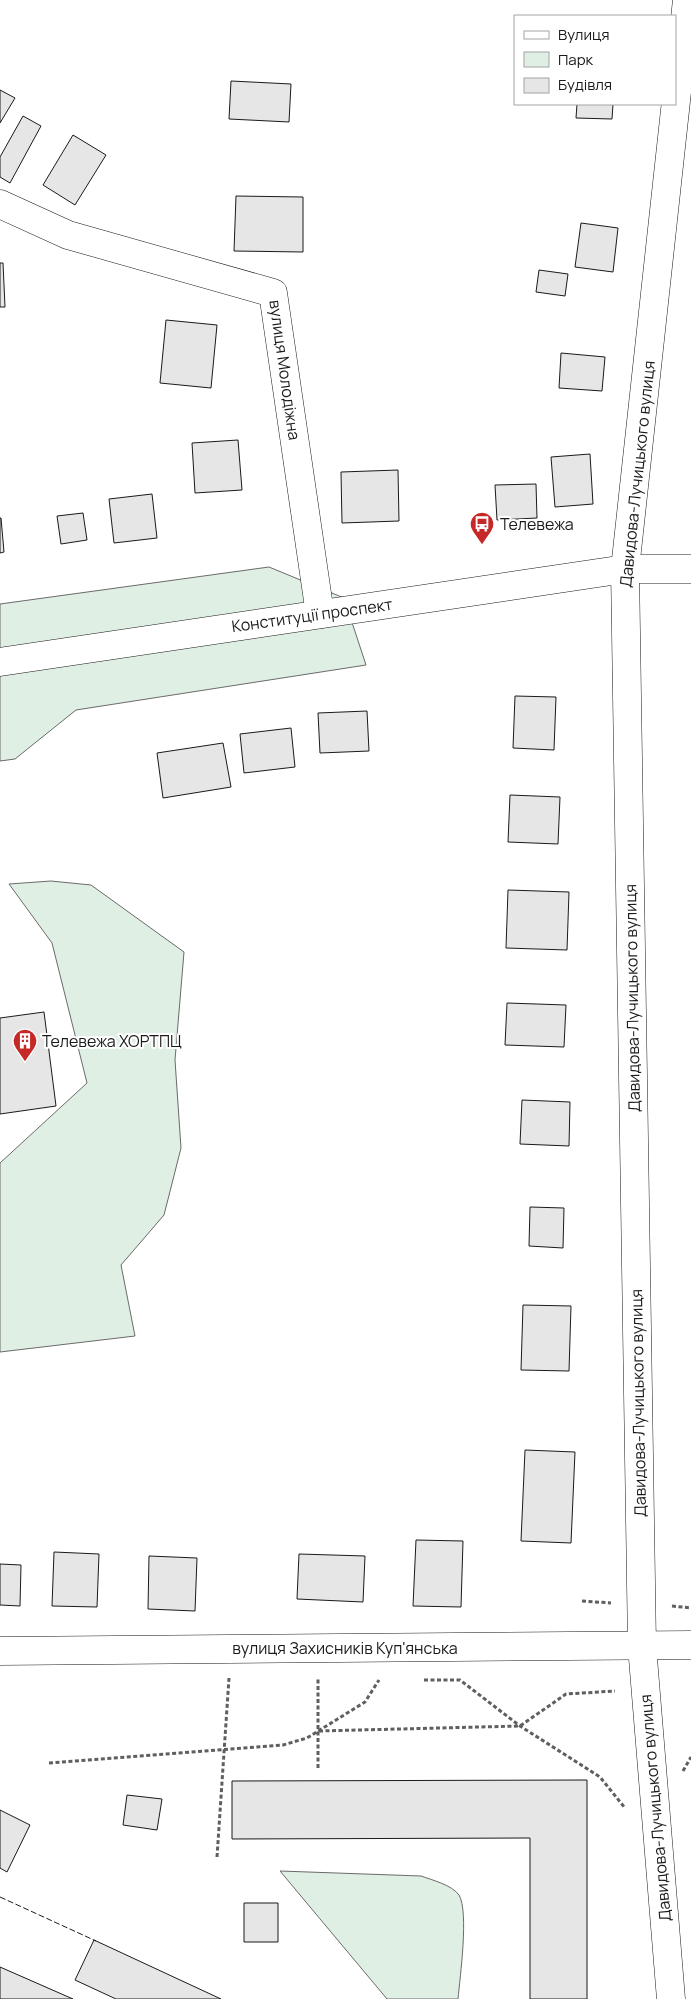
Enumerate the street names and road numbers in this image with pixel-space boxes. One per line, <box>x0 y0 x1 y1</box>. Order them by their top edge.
street label: вулиця Молодiжна <box>264 298 306 442</box>
street label: Давидова-Лучицького вулиця <box>614 359 660 589</box>
street label: Конституції проспект <box>230 593 394 637</box>
street label: Давидова-Лучицького вулиця <box>619 884 645 1112</box>
street label: Давидова-Лучицького вулиця <box>625 1289 651 1517</box>
street label: вулиця Захисників Куп'янська <box>232 1637 458 1659</box>
street label: Давидова-Лучицького вулиця <box>634 1693 676 1923</box>

